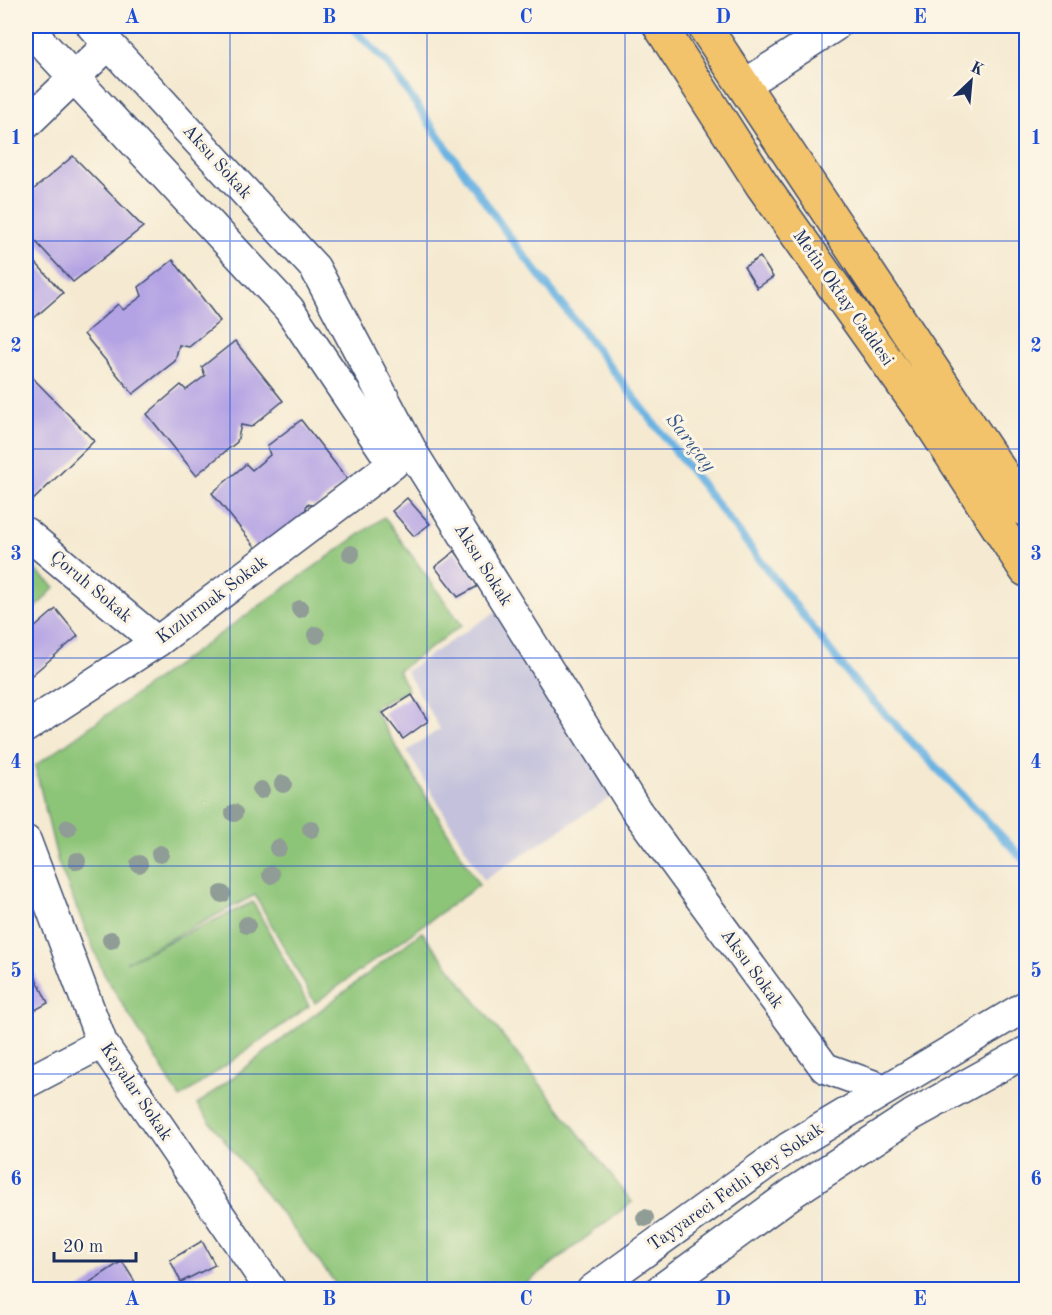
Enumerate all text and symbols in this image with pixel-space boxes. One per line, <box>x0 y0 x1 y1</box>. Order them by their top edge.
text: A <box>124 8 140 28</box>
text: B <box>322 8 336 28</box>
text: C <box>519 8 533 28</box>
text: D <box>715 8 731 28</box>
text: E <box>913 8 927 28</box>
north arrow <box>941 51 1001 111</box>
text: K <box>968 59 986 79</box>
street label: Aksu Sokak <box>179 121 255 203</box>
text: 1 <box>10 129 22 149</box>
text: 1 <box>1030 129 1042 149</box>
street label: Metin Oktay Caddesi <box>789 227 897 369</box>
text: 2 <box>10 337 22 357</box>
text: 2 <box>1030 337 1042 357</box>
water label: Sarıçay <box>661 410 719 476</box>
street label: Aksu Sokak <box>451 521 515 609</box>
text: 3 <box>10 545 22 565</box>
text: 3 <box>1030 545 1042 565</box>
street label: Çoruh Sokak <box>47 548 135 626</box>
street label: Kızılırmak Sokak <box>153 553 271 647</box>
text: 4 <box>10 753 22 773</box>
text: 4 <box>1030 753 1042 773</box>
street label: Aksu Sokak <box>717 926 787 1012</box>
text: 5 <box>10 961 22 982</box>
text: 5 <box>1030 961 1042 982</box>
street label: Kayalar Sokak <box>97 1040 175 1144</box>
street label: Tayyareci Fethi Bey Sokak <box>645 1120 827 1254</box>
text: 6 <box>10 1170 22 1190</box>
text: 6 <box>1030 1170 1042 1190</box>
scale bar <box>54 1225 136 1263</box>
text: 20 m <box>63 1238 103 1256</box>
text: A <box>124 1290 140 1310</box>
text: B <box>322 1290 336 1310</box>
text: C <box>519 1290 533 1310</box>
text: D <box>715 1290 731 1310</box>
text: E <box>913 1290 927 1310</box>

